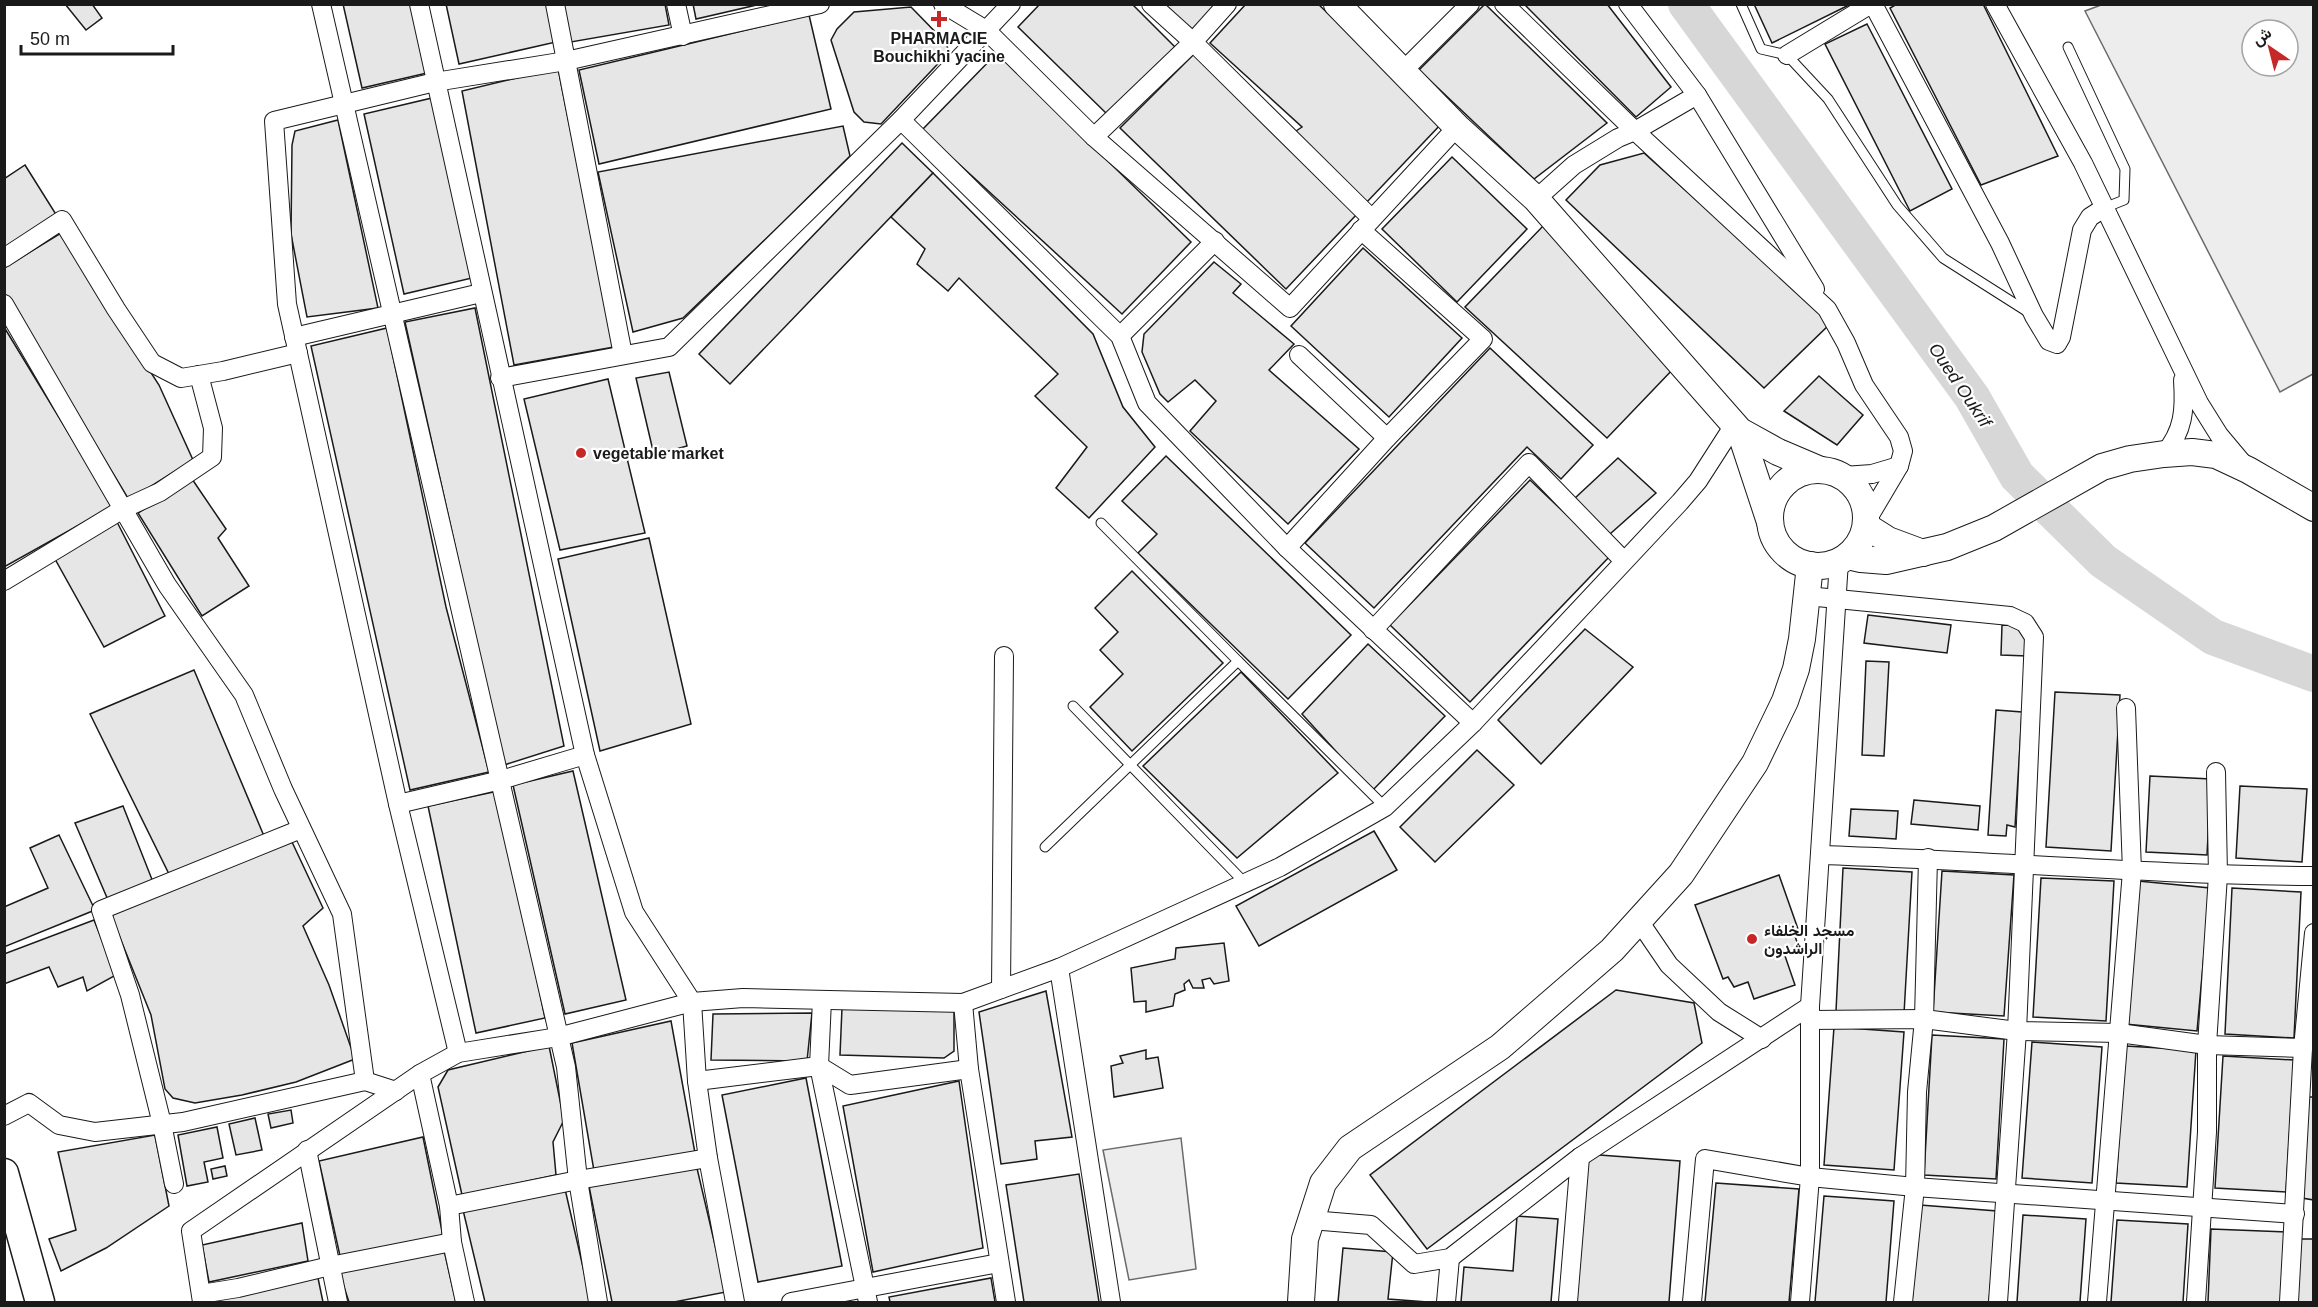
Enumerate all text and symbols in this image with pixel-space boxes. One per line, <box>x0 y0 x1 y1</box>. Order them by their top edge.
marker: PHARMACIE Bouchikhi yacine <box>932 12 946 26</box>
scale bar <box>21 18 172 56</box>
north arrow <box>2240 18 2300 78</box>
text: ش <box>2249 24 2275 49</box>
text: 50 m <box>30 29 70 49</box>
place label: PHARMACIE Bouchikhi yacine <box>873 30 1005 65</box>
water label: Oued Oukrif <box>1925 339 1997 432</box>
place label: vegetable market <box>593 445 724 462</box>
marker: vegetable market <box>574 446 588 460</box>
place label: مسجد الخلفاء الراشدون <box>1764 922 1855 959</box>
marker: مسجد الخلفاء الراشدون <box>1745 932 1759 946</box>

